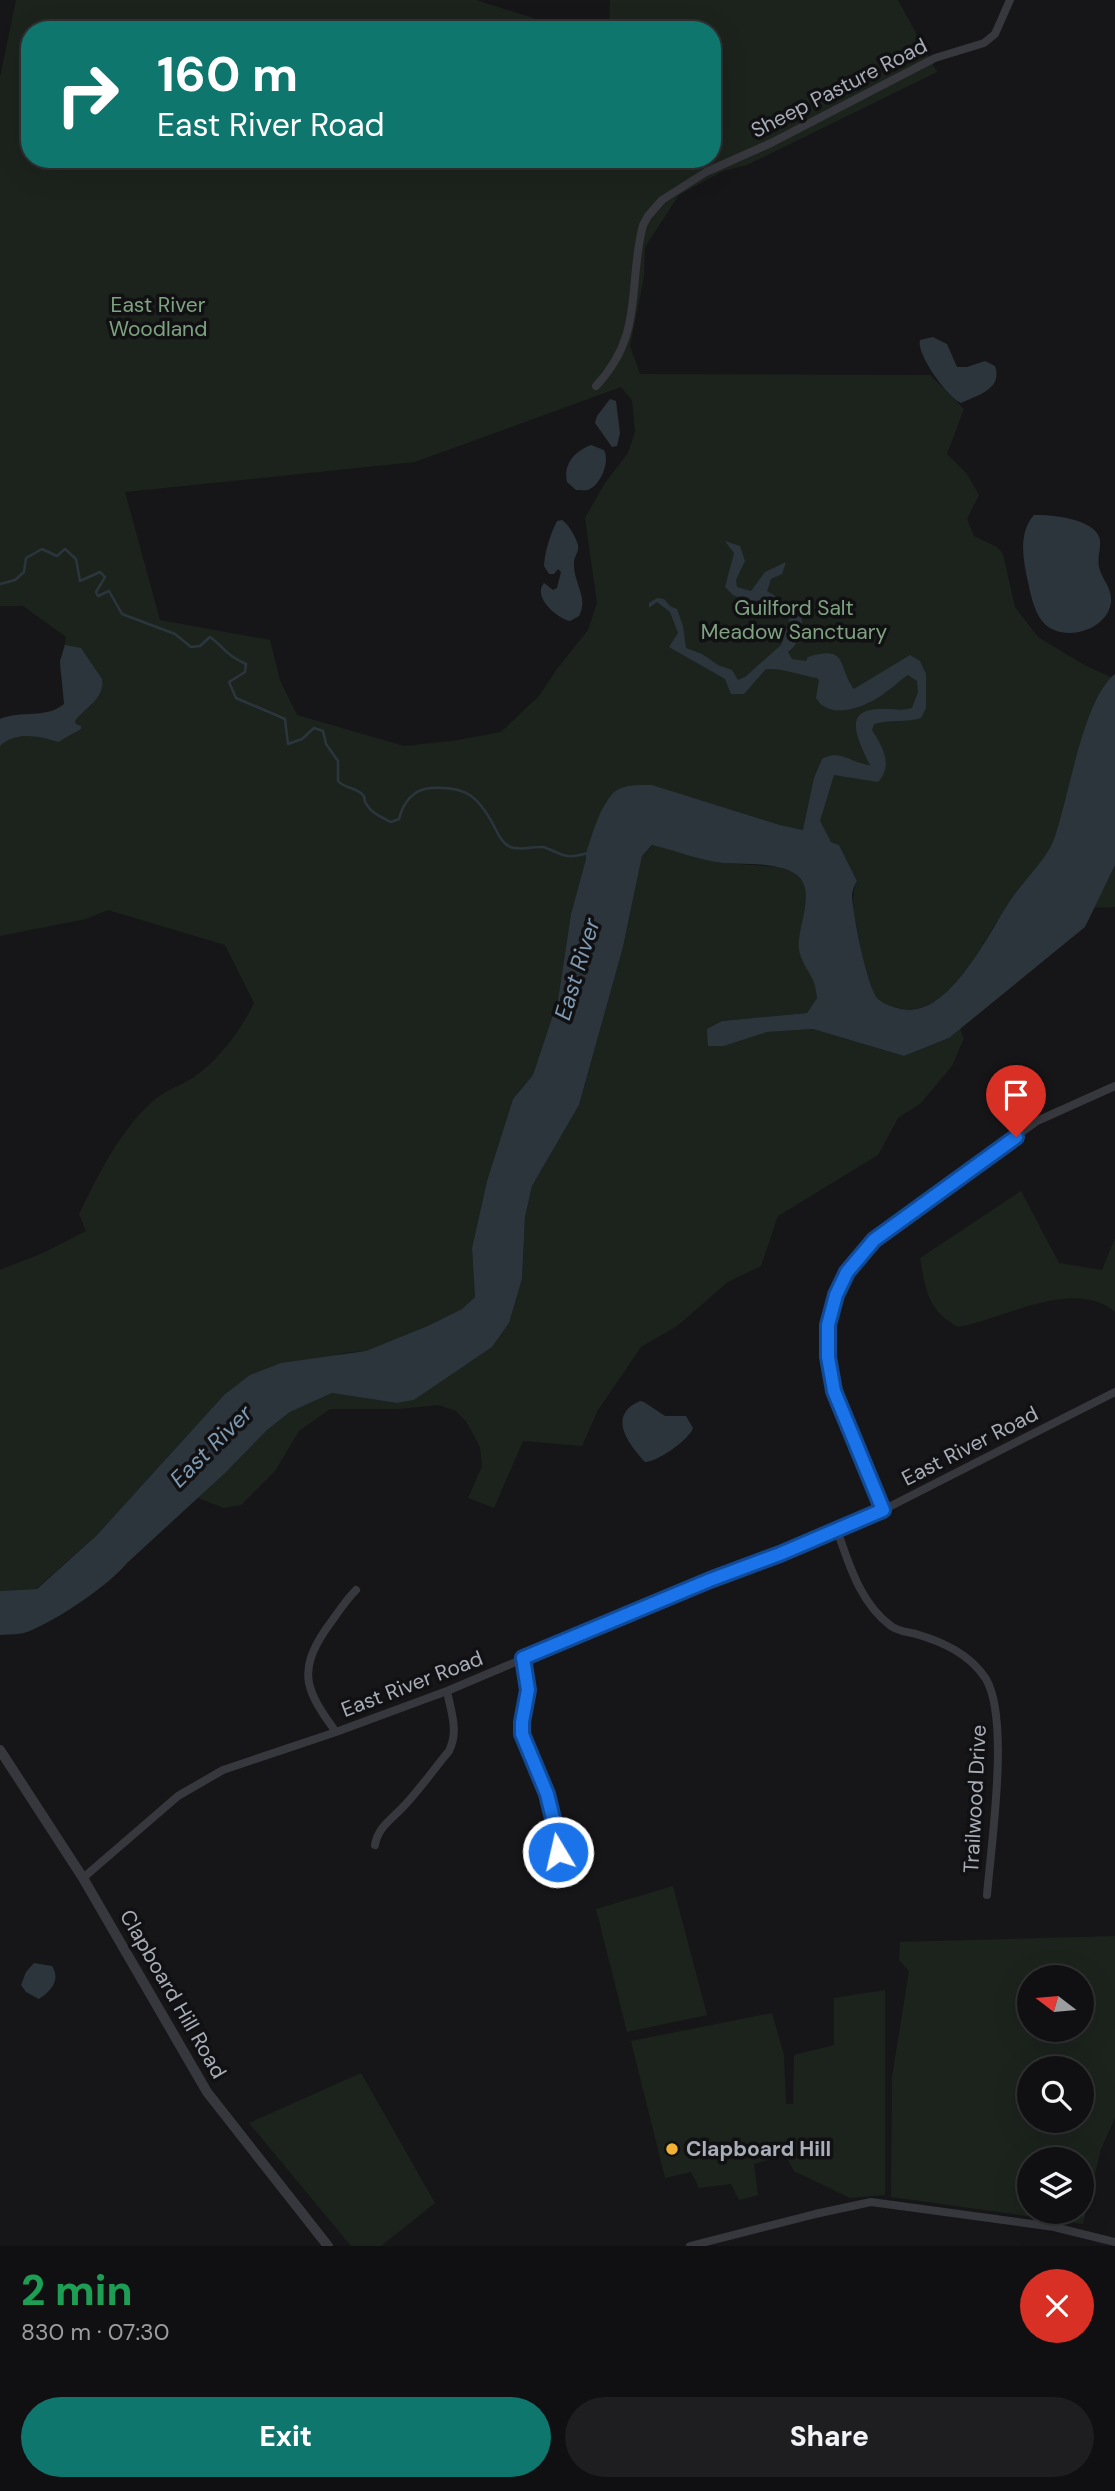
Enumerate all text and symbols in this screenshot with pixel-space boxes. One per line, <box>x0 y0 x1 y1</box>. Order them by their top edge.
street label: Sheep Pasture Road <box>746 31 932 145</box>
text: 160 m <box>157 42 298 106</box>
icon: right <box>42 49 133 140</box>
text: East River Road <box>157 104 385 146</box>
park label: East River Woodland <box>109 291 207 343</box>
park label: Guilford Salt Meadow Sanctuary <box>701 594 887 646</box>
water label: East River <box>547 913 607 1023</box>
pin <box>986 1065 1046 1137</box>
icon: arrive <box>997 1076 1035 1114</box>
water label: East River <box>163 1397 260 1494</box>
street label: East River Road <box>897 1400 1043 1492</box>
street label: East River Road <box>337 1644 487 1724</box>
street label: Trailwood Drive <box>957 1724 993 1874</box>
position arrow <box>521 1815 595 1889</box>
street label: Clapboard Hill Road <box>113 1904 233 2084</box>
north arrow <box>1017 1965 1094 2042</box>
map controls <box>1017 1965 1094 2224</box>
button: search <box>1017 2056 1094 2133</box>
place label: Clapboard Hill <box>686 2135 831 2163</box>
marker: Clapboard Hill <box>664 2141 680 2157</box>
button: layers <box>1017 2147 1094 2224</box>
text: 2 min <box>21 2263 132 2318</box>
button: close <box>1020 2269 1094 2343</box>
text: 830 m · 07:30 <box>21 2317 169 2347</box>
button: Exit <box>21 2397 551 2477</box>
button: Share <box>565 2397 1094 2477</box>

